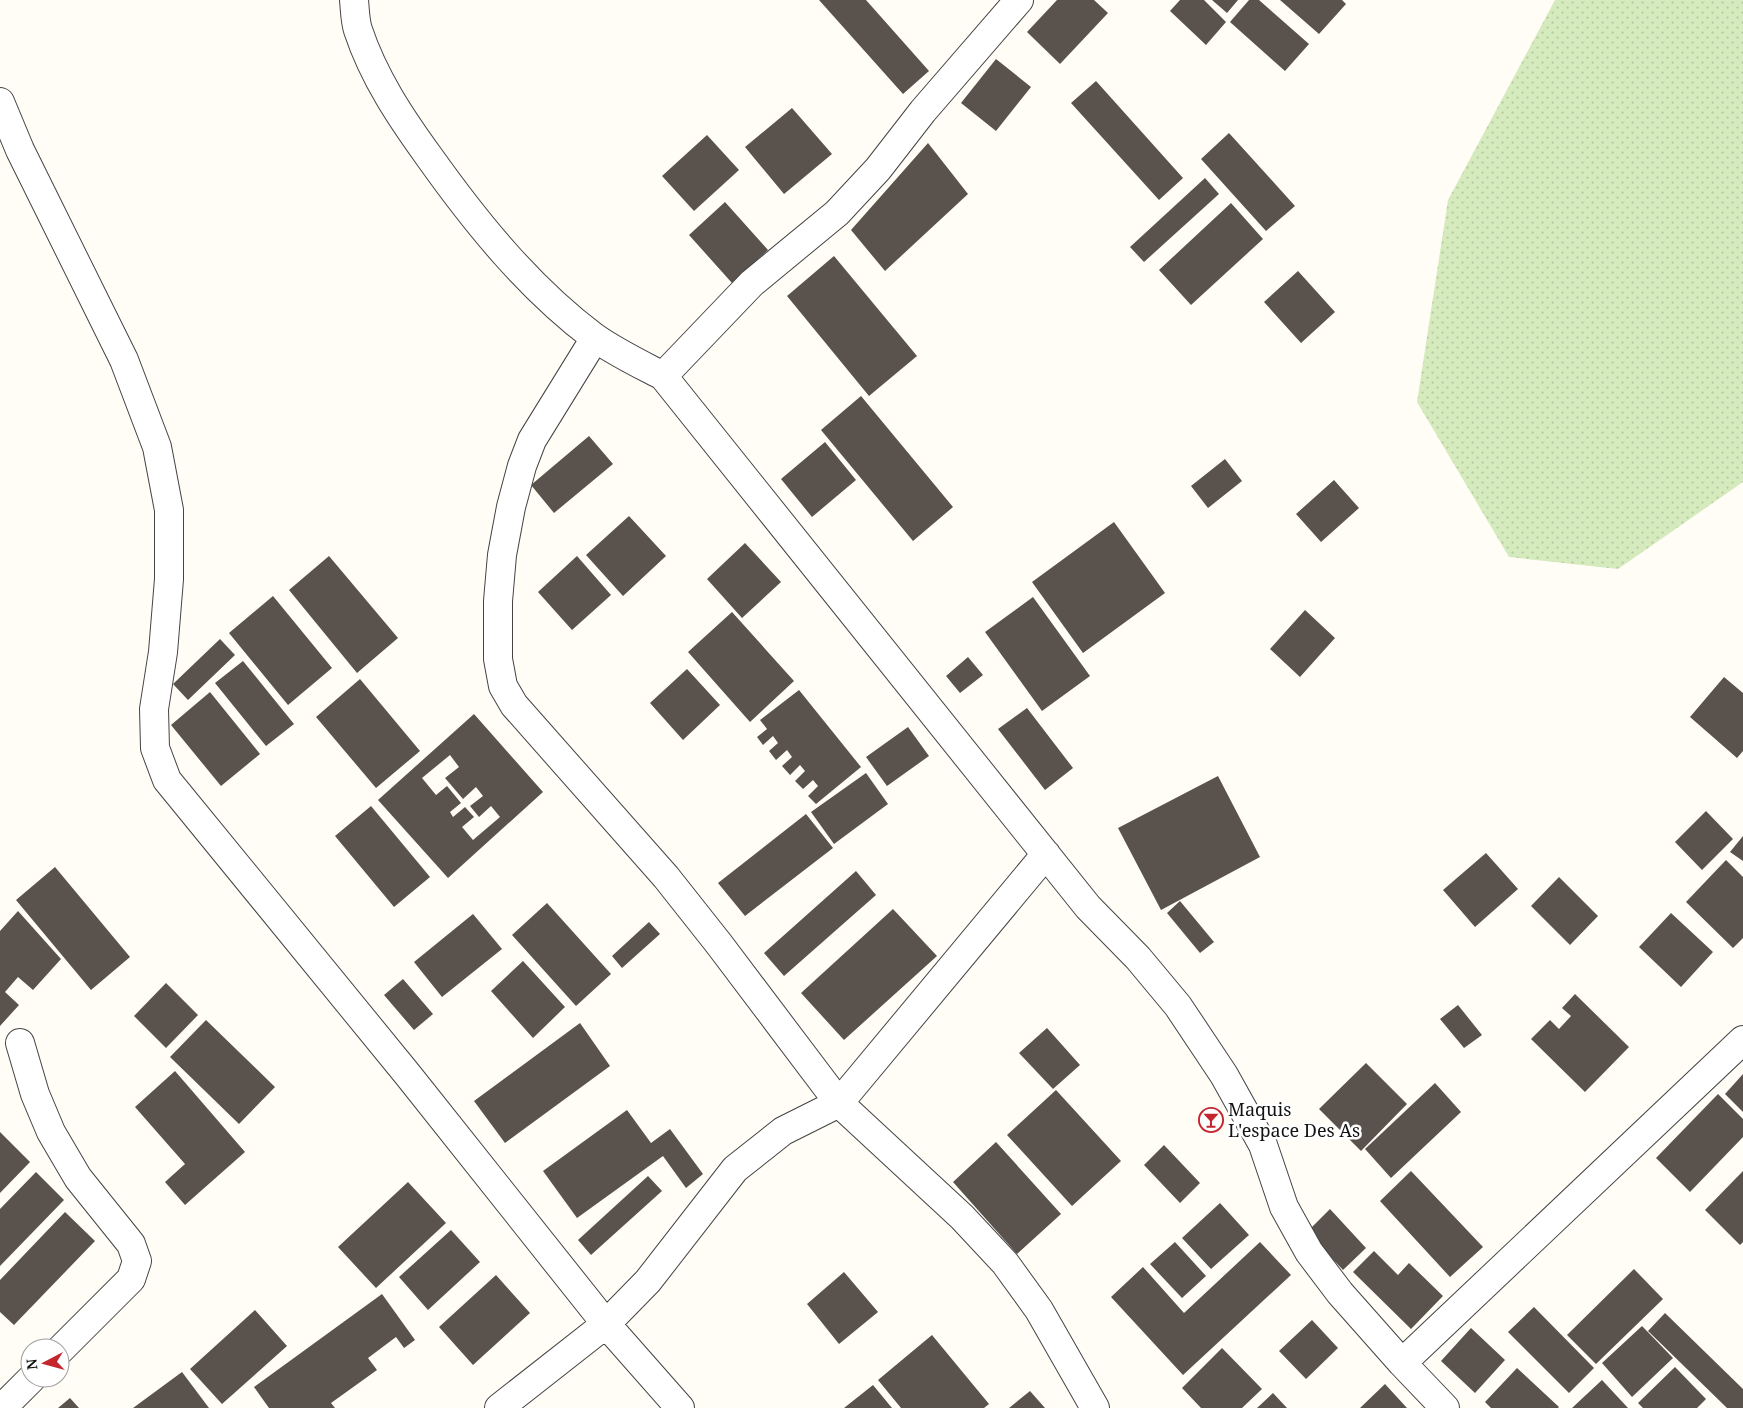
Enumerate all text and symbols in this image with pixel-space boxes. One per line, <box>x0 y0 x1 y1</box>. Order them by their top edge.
place label: Maquis L'espace Des As <box>1228 1097 1360 1142</box>
bar icon: Maquis L'espace Des As <box>1198 1107 1224 1133</box>
north arrow <box>20 1338 70 1388</box>
text: N <box>22 1358 42 1371</box>

